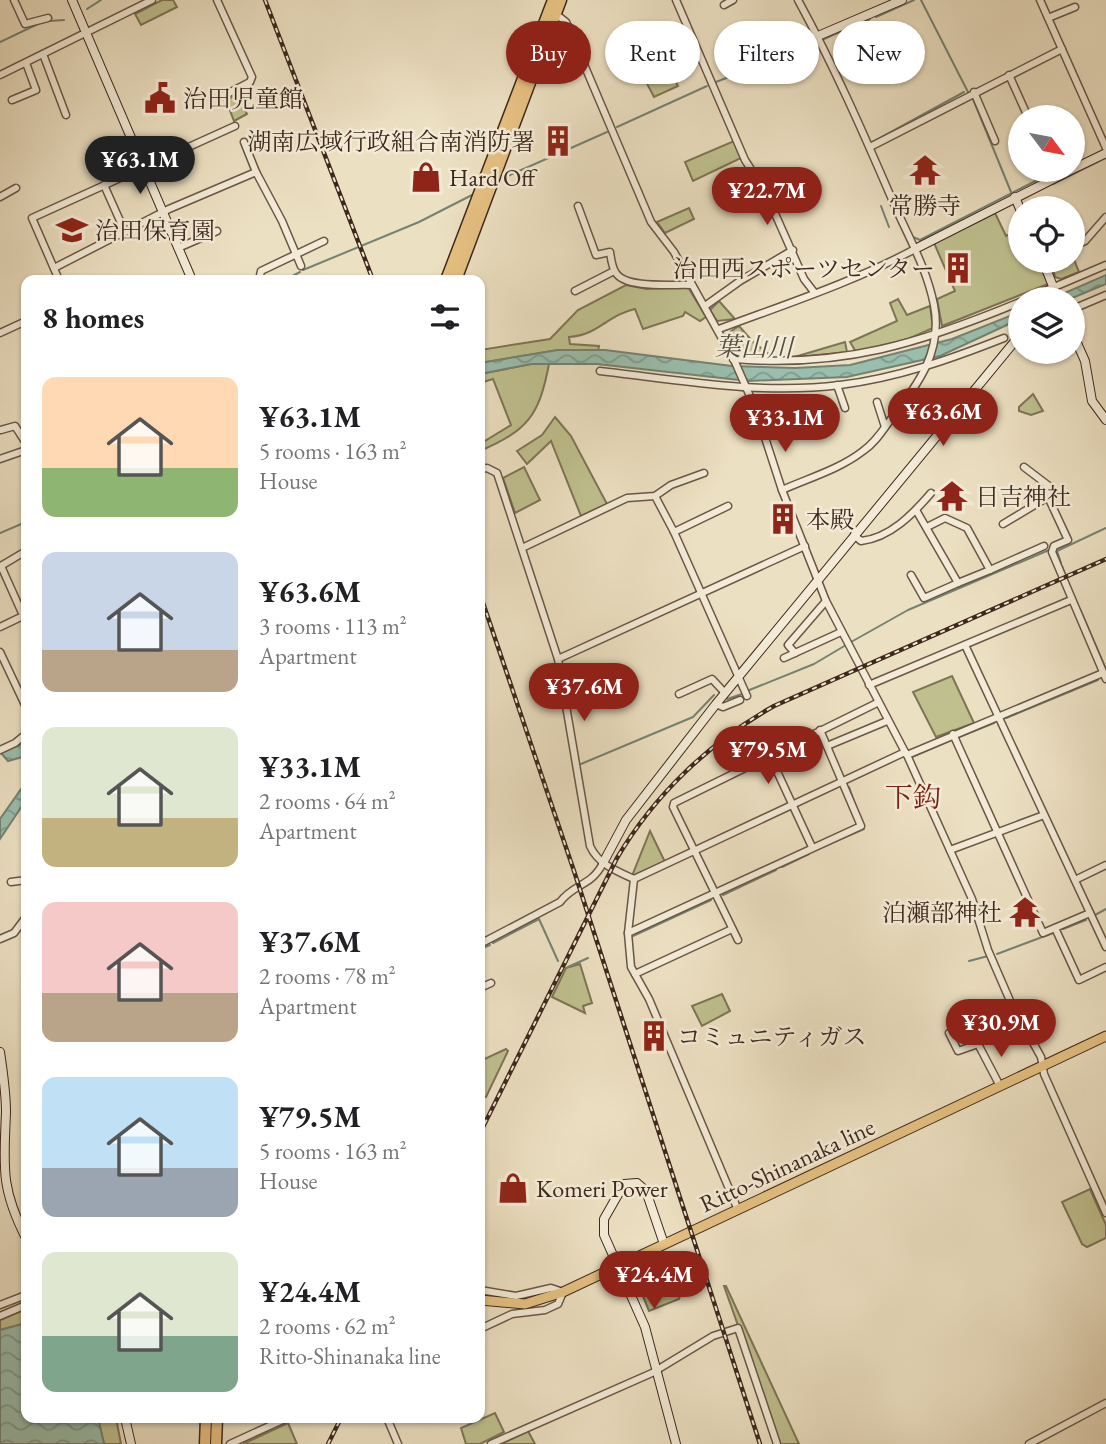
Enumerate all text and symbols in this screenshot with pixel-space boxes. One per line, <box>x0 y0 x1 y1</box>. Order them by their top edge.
chip: Buy <box>506 21 591 84</box>
chip: Rent <box>605 21 700 84</box>
chip: Filters <box>714 21 819 84</box>
chip: New <box>833 21 925 84</box>
public building icon: 治田児童館 <box>143 81 177 115</box>
place label: 治田児童館 <box>183 83 303 114</box>
north arrow <box>1008 105 1085 182</box>
map controls <box>1008 105 1085 364</box>
building icon: 湖南広域行政組合南消防署 <box>541 124 575 158</box>
place label: 湖南広域行政組合南消防署 <box>247 126 535 157</box>
pin: ¥63.1M <box>83 136 197 196</box>
text: ¥63.1M <box>101 144 179 174</box>
temple icon: 常勝寺 <box>908 153 942 187</box>
shop icon: Hard Off <box>409 160 443 194</box>
place label: Hard Off <box>449 162 538 193</box>
pin: ¥22.7M <box>710 168 824 227</box>
text: ¥22.7M <box>728 175 806 205</box>
place label: 常勝寺 <box>889 190 961 221</box>
button: locate <box>1008 196 1085 273</box>
school or university icon: 治田保育園 <box>55 213 89 247</box>
place label: 治田保育園 <box>95 215 215 246</box>
building icon: 治田西スポーツセンター <box>941 251 975 285</box>
place label: 治田西スポーツセンター <box>673 253 935 284</box>
button: layers <box>1008 287 1085 364</box>
text: 8 homes <box>42 298 144 337</box>
icon: filters <box>426 298 464 336</box>
water label: 葉山川 <box>715 329 796 365</box>
pin: ¥63.6M <box>886 388 1000 448</box>
pin: ¥33.1M <box>728 394 842 454</box>
text: ¥63.6M <box>904 396 982 426</box>
text: ¥63.1M <box>259 397 361 436</box>
text: ¥33.1M <box>746 402 824 432</box>
icon: home <box>98 405 182 489</box>
text: 5 rooms · 163 m² <box>259 436 407 466</box>
text: House <box>259 466 318 496</box>
temple icon: 日吉神社 <box>935 479 969 513</box>
place label: 日吉神社 <box>975 481 1071 512</box>
building icon: 本殿 <box>766 502 800 536</box>
place label: 本殿 <box>806 504 854 535</box>
text: ¥63.6M <box>259 572 361 611</box>
icon: home <box>98 580 182 664</box>
text: 3 rooms · 113 m² <box>259 611 407 641</box>
text: Apartment <box>259 641 357 671</box>
pin: ¥37.6M <box>527 664 641 723</box>
text: ¥37.6M <box>545 671 623 701</box>
pin: ¥79.5M <box>711 726 825 786</box>
text: ¥79.5M <box>729 734 807 764</box>
text: ¥33.1M <box>259 747 361 786</box>
icon: home <box>98 755 182 839</box>
district label: 下鈎 <box>885 779 941 815</box>
text: 2 rooms · 64 m² <box>259 786 396 816</box>
text: Apartment <box>259 816 357 846</box>
temple icon: 泊瀬部神社 <box>1008 895 1042 929</box>
place label: 泊瀬部神社 <box>882 897 1002 928</box>
text: ¥37.6M <box>259 922 361 961</box>
icon: home <box>98 930 182 1014</box>
text: 2 rooms · 78 m² <box>259 961 396 991</box>
text: Apartment <box>259 991 357 1021</box>
pin: ¥30.9M <box>944 1000 1058 1059</box>
text: ¥30.9M <box>962 1007 1040 1037</box>
building icon: コミュニティガス <box>637 1019 671 1053</box>
place label: コミュニティガス <box>677 1021 867 1052</box>
text: ¥79.5M <box>259 1097 361 1136</box>
icon: home <box>98 1105 182 1189</box>
street label: Ritto-Shinanaka line <box>694 1111 880 1219</box>
text: 5 rooms · 163 m² <box>259 1136 407 1166</box>
text: House <box>259 1166 318 1196</box>
shop icon: Komeri Power <box>496 1171 530 1205</box>
place label: Komeri Power <box>536 1173 668 1204</box>
pin: ¥24.4M <box>597 1252 711 1311</box>
text: ¥24.4M <box>615 1259 693 1289</box>
text: ¥24.4M <box>259 1272 361 1311</box>
icon: home <box>98 1280 182 1364</box>
text: 2 rooms · 62 m² <box>259 1311 396 1341</box>
text: Ritto-Shinanaka line <box>259 1341 441 1371</box>

